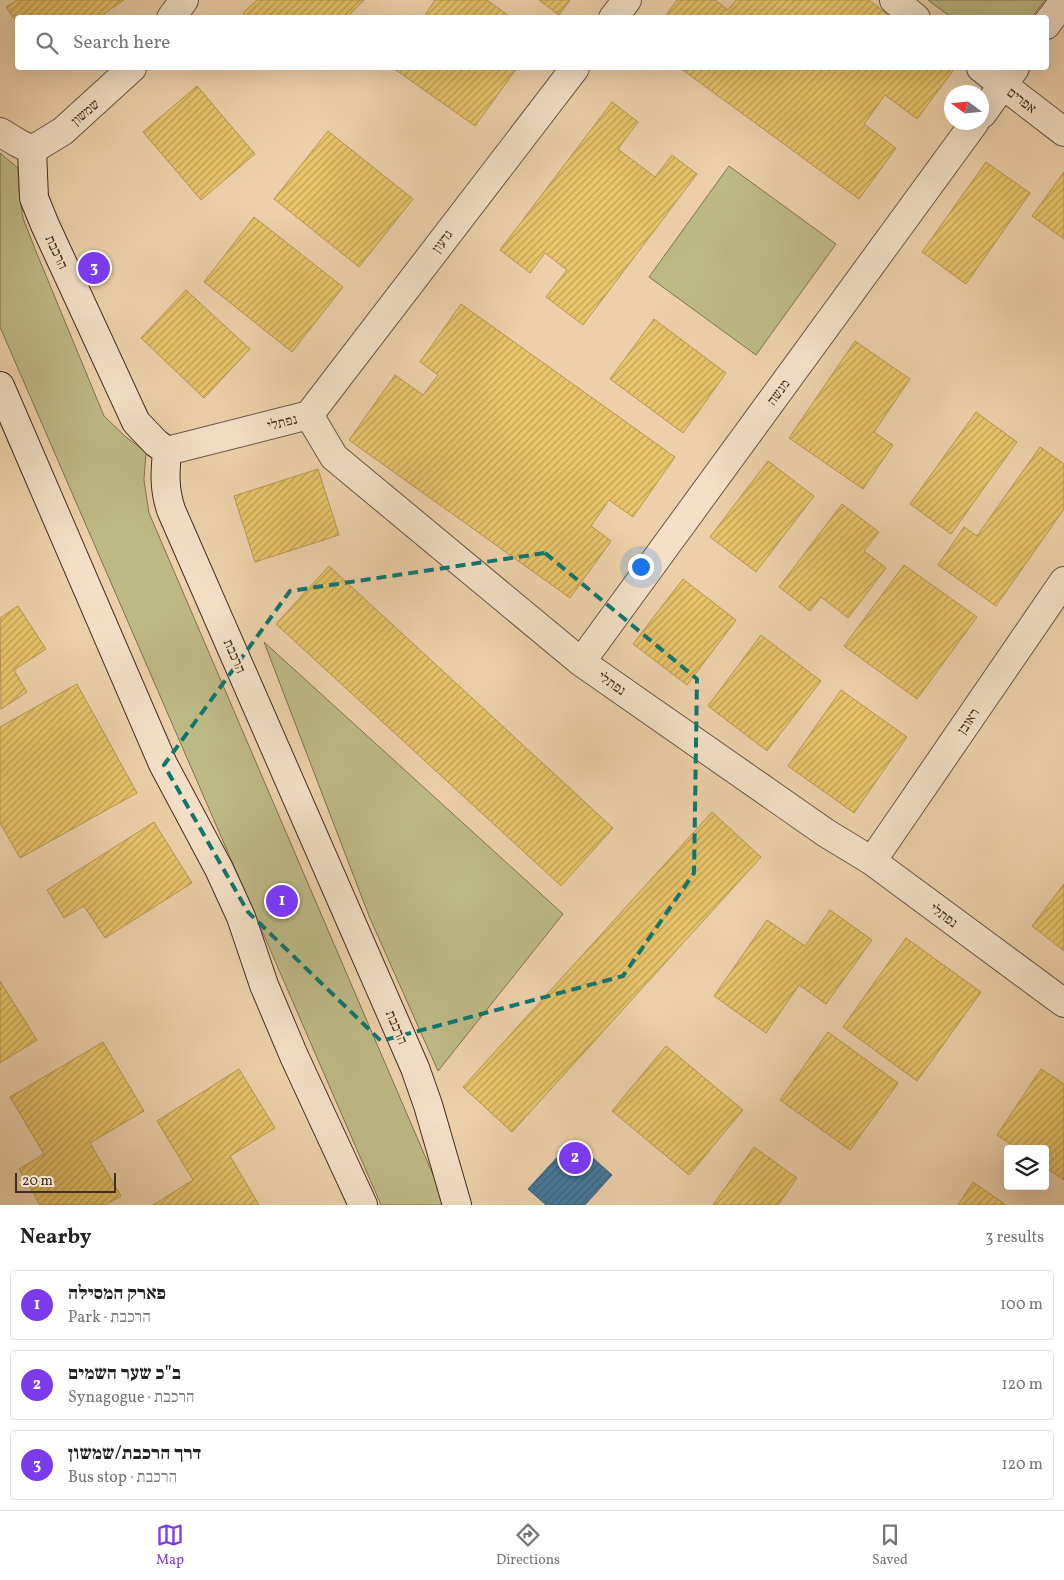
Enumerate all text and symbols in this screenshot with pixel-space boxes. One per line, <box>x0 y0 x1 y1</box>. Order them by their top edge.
search box <box>15 15 1049 70</box>
icon: search <box>33 29 61 57</box>
text: Search here <box>73 30 170 56</box>
street label: אפרים <box>1002 84 1040 119</box>
north arrow <box>944 85 989 130</box>
street label: שמשון <box>68 95 105 131</box>
street label: גדעון <box>428 226 458 258</box>
street label: הרכבת <box>40 233 72 273</box>
pin: 3 <box>78 249 110 287</box>
street label: מנשה <box>763 376 795 410</box>
street label: נפתלי <box>265 411 299 436</box>
your location <box>628 554 654 580</box>
street label: הרכבת <box>218 637 250 677</box>
street label: נפתלי <box>593 668 629 701</box>
street label: ראובן <box>954 705 985 739</box>
pin: 1 <box>266 882 298 920</box>
street label: נפתלי <box>925 900 961 933</box>
street label: הרכבת <box>380 1008 411 1048</box>
pin: 2 <box>559 1139 591 1177</box>
map controls <box>1004 1145 1049 1190</box>
button: layers <box>1004 1145 1049 1190</box>
scale bar <box>15 1170 116 1193</box>
text: 20 m <box>22 1172 53 1191</box>
text: Nearby <box>20 1223 91 1252</box>
text: 3 results <box>985 1227 1044 1249</box>
text: פארק המסילה <box>68 1281 166 1307</box>
text: 1 <box>34 1294 40 1316</box>
text: 100 m <box>1000 1294 1043 1316</box>
text: Park · הרכבת <box>68 1307 151 1329</box>
text: ב"כ שער השמים <box>68 1361 181 1387</box>
text: 2 <box>33 1374 41 1396</box>
text: 120 m <box>1001 1374 1043 1396</box>
text: Synagogue · הרכבת <box>68 1387 195 1409</box>
text: דרך הרכבת/שמשון <box>68 1441 201 1467</box>
text: 3 <box>33 1454 41 1476</box>
text: 120 m <box>1001 1454 1043 1476</box>
text: Bus stop · הרכבת <box>68 1467 177 1489</box>
tab: Map <box>156 1521 184 1570</box>
tab: Directions <box>496 1521 560 1570</box>
tab: Saved <box>872 1521 908 1570</box>

